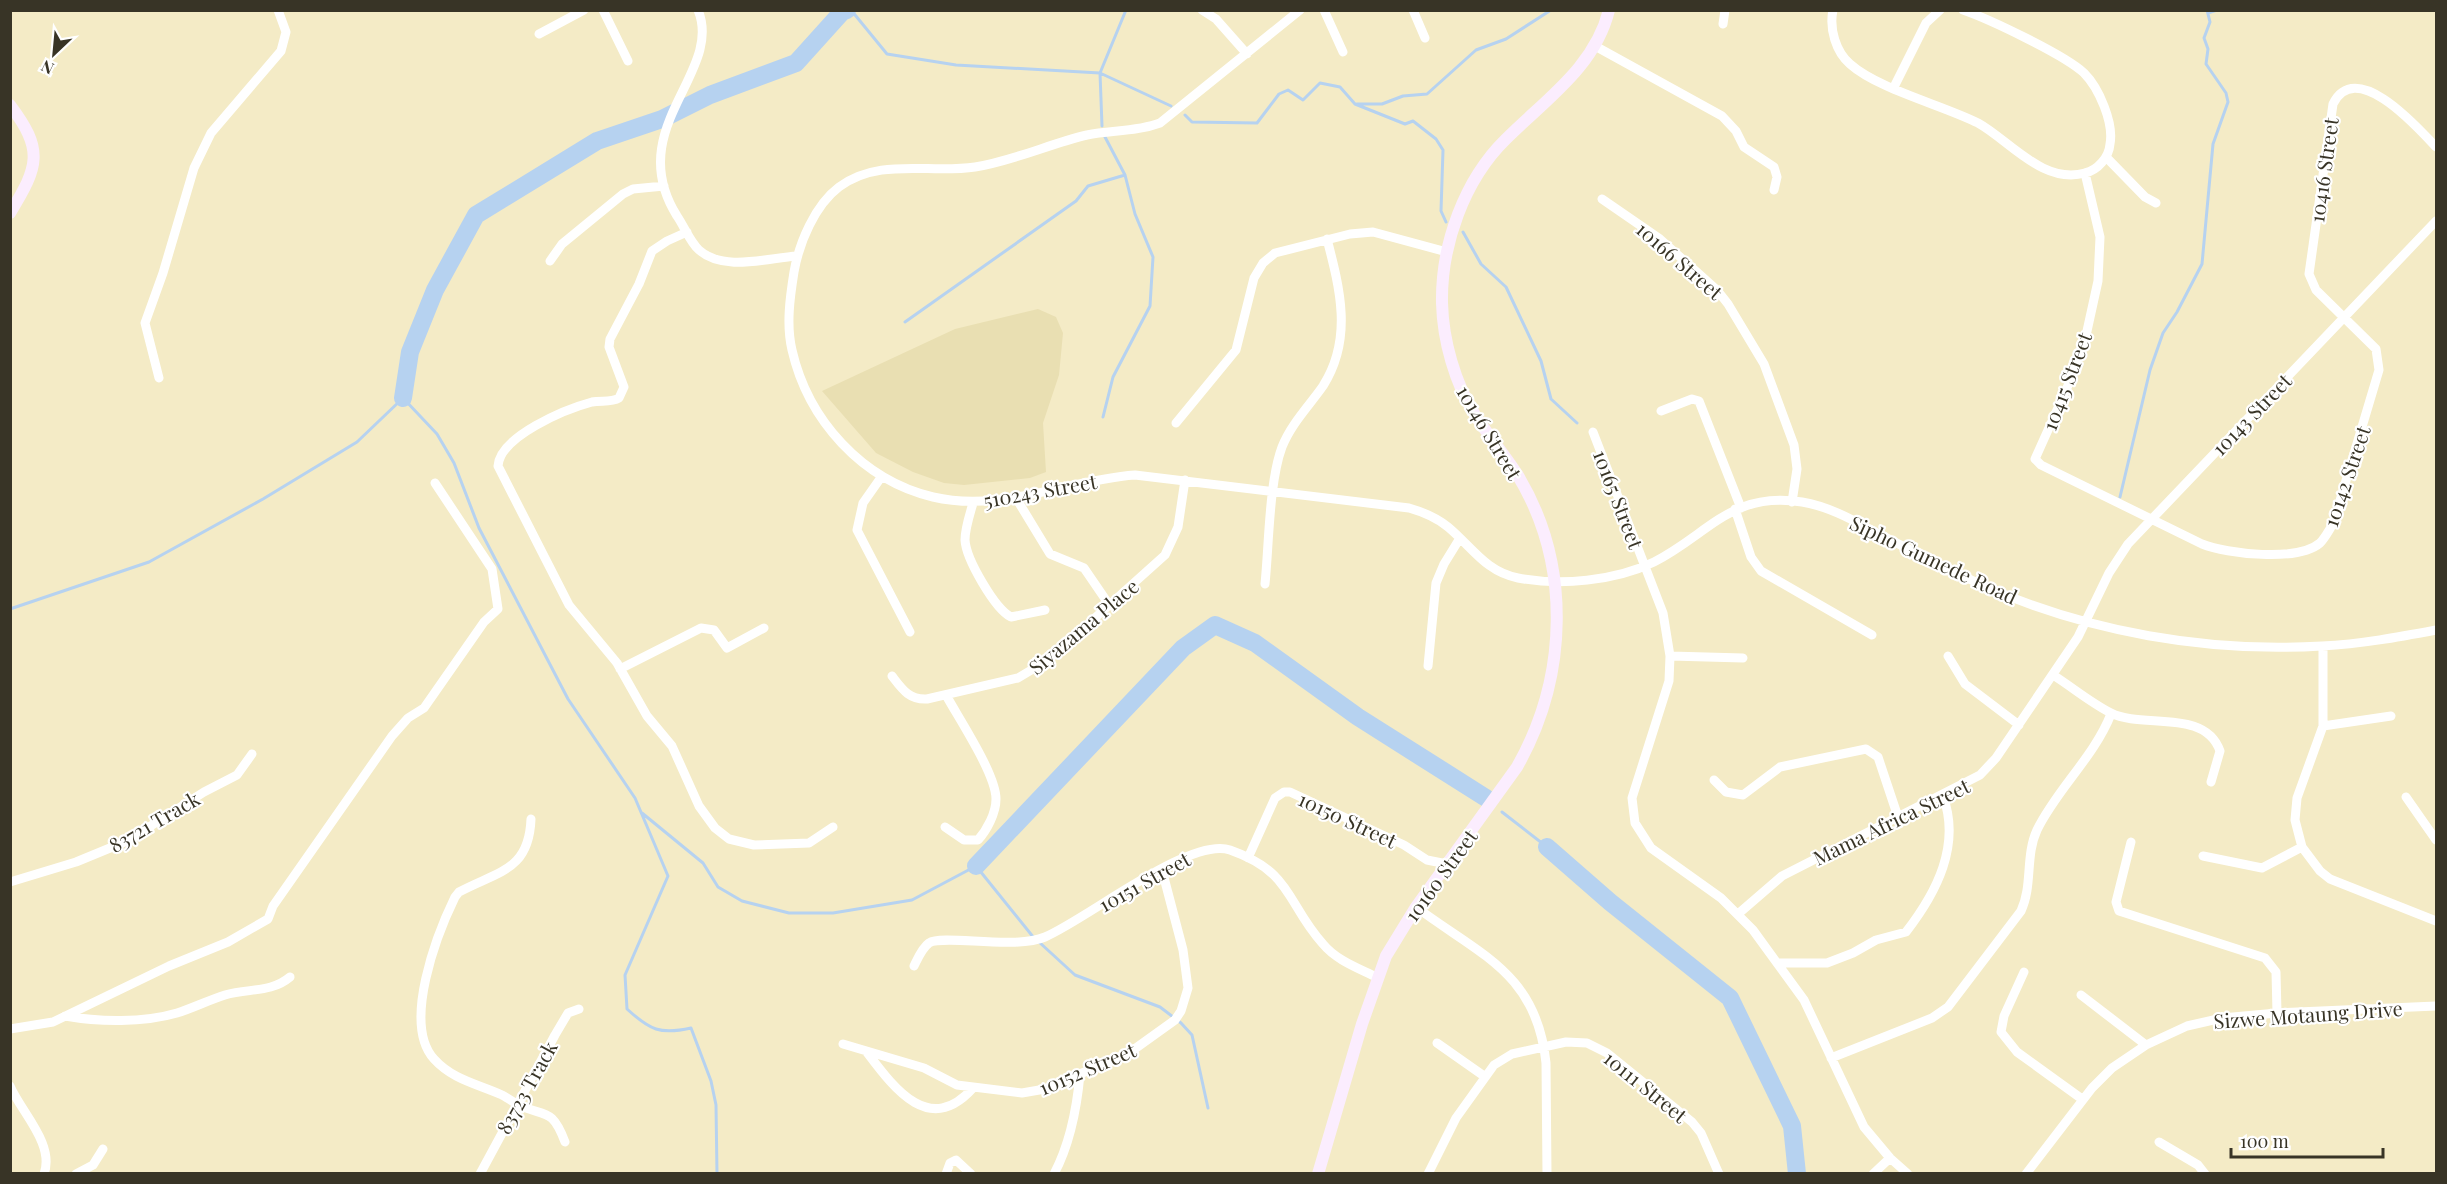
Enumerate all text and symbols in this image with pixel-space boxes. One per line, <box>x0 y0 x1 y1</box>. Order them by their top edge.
north arrow <box>24 24 84 84</box>
text: N <box>37 56 57 80</box>
street label: 10416 Street <box>2302 115 2344 224</box>
street label: 10166 Street <box>1631 215 1730 306</box>
street label: 10415 Street <box>2035 327 2097 434</box>
street label: 10143 Street <box>2205 367 2297 461</box>
street label: 10146 Street <box>1451 380 1529 485</box>
street label: 10142 Street <box>2316 421 2376 530</box>
street label: 10165 Street <box>1588 446 1651 553</box>
street label: 510243 Street <box>981 467 1100 513</box>
street label: Sipho Gumede Road <box>1846 508 2022 610</box>
street label: Siyazama Place <box>1022 572 1144 680</box>
street label: Mama Africa Street <box>1808 771 1975 871</box>
street label: 83721 Track <box>104 784 204 858</box>
street label: 10150 Street <box>1294 784 1402 854</box>
street label: 10160 Street <box>1397 823 1483 927</box>
street label: 10151 Street <box>1093 844 1195 917</box>
street label: Sizwe Motaung Drive <box>2213 994 2403 1034</box>
street label: 10152 Street <box>1034 1035 1141 1101</box>
street label: 83723 Track <box>489 1036 563 1138</box>
street label: 10111 Street <box>1599 1044 1694 1129</box>
scale bar <box>2231 1121 2382 1159</box>
text: 100 m <box>2240 1129 2289 1153</box>

